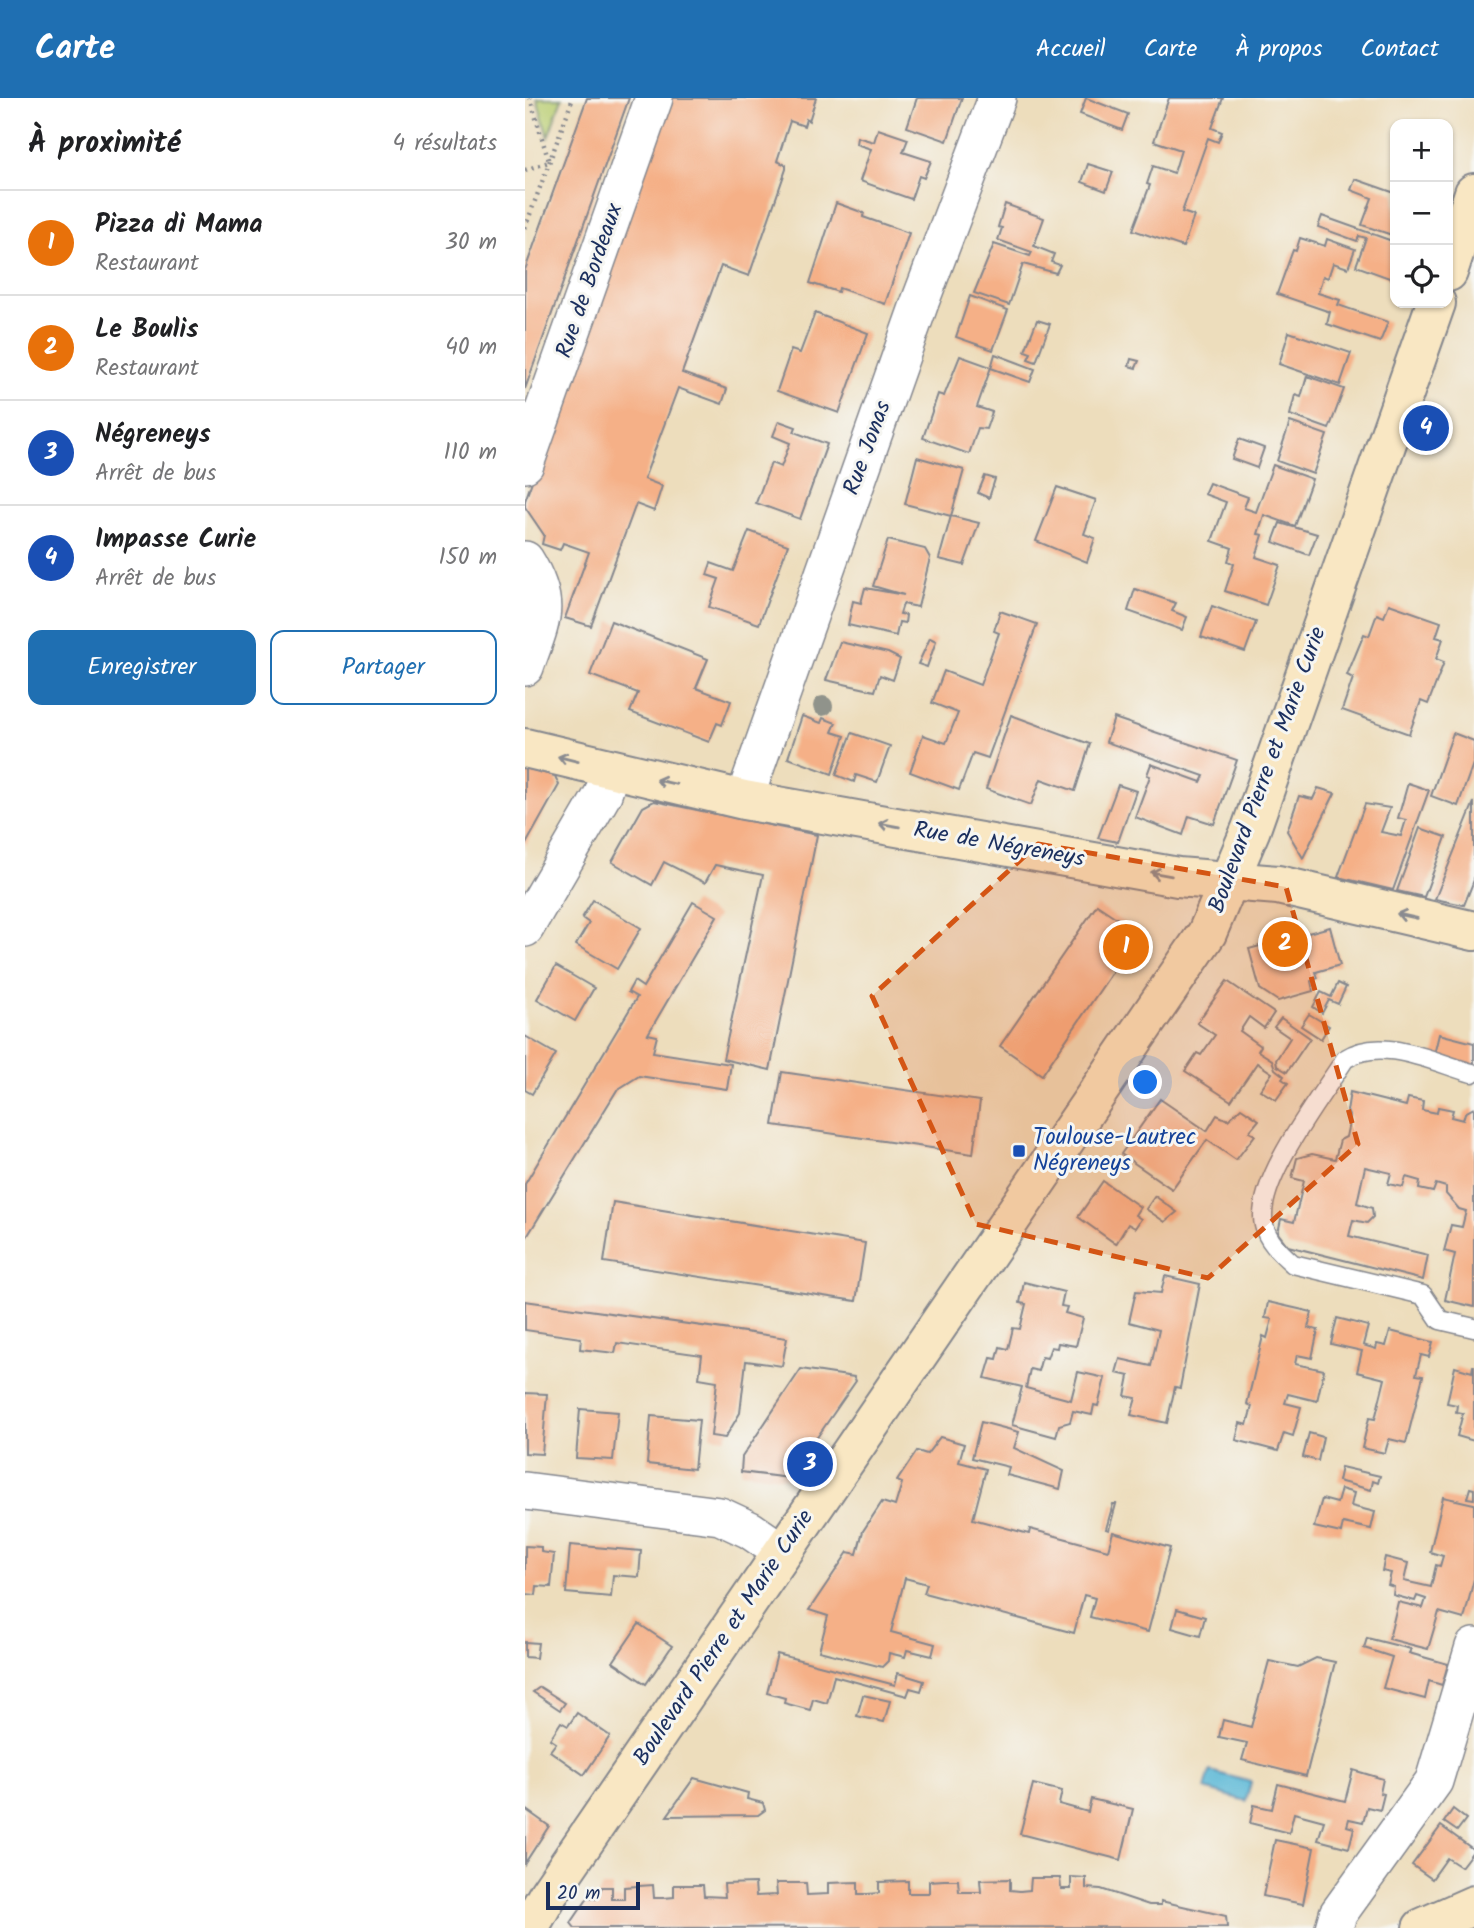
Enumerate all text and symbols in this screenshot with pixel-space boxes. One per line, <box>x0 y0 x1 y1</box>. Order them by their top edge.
text: Carte <box>35 23 115 76</box>
text: Accueil <box>1036 30 1106 69</box>
text: Carte <box>1144 30 1197 69</box>
text: À propos <box>1235 30 1322 69</box>
text: Contact <box>1360 30 1439 69</box>
map controls <box>1390 119 1453 308</box>
button: + <box>1390 119 1453 182</box>
text: À proximité <box>28 120 181 168</box>
text: 4 résultats <box>393 126 497 162</box>
button: − <box>1390 182 1453 245</box>
street label: Rue de Bordeaux <box>547 198 634 363</box>
text: Pizza di Mama <box>95 204 263 246</box>
text: 1 <box>48 225 54 261</box>
text: 30 m <box>445 225 497 261</box>
button: locate <box>1390 245 1453 308</box>
text: Restaurant <box>95 246 199 282</box>
text: Le Boulis <box>95 309 198 351</box>
text: 2 <box>44 330 58 366</box>
text: 40 m <box>445 330 497 366</box>
text: Restaurant <box>95 351 199 387</box>
street label: Rue Jonas <box>834 396 902 500</box>
pin: 4 <box>1403 402 1449 454</box>
text: Négreneys <box>95 414 211 456</box>
text: 3 <box>45 435 57 471</box>
text: 110 m <box>444 435 497 471</box>
text: Arrêt de bus <box>95 456 216 492</box>
text: Impasse Curie <box>95 519 256 561</box>
text: 4 <box>45 540 57 576</box>
text: 150 m <box>438 540 497 576</box>
text: Arrêt de bus <box>95 561 216 597</box>
street label: Boulevard Pierre et Marie Curie <box>1199 622 1337 918</box>
button: Enregistrer <box>28 630 256 705</box>
button: Partager <box>270 630 497 705</box>
one-way arrow <box>557 752 580 765</box>
one-way arrow <box>655 775 678 788</box>
street label: Rue de Négreneys <box>911 812 1087 878</box>
one-way arrow <box>878 818 901 831</box>
one-way arrow <box>1150 867 1173 880</box>
one-way arrow <box>1397 908 1419 921</box>
pin: 2 <box>1262 918 1308 970</box>
pin: 1 <box>1103 921 1149 973</box>
your location <box>1128 1065 1162 1099</box>
place label: Toulouse-Lautrec Négreneys <box>1033 1120 1196 1182</box>
marker: Toulouse-Lautrec Négreneys <box>1011 1143 1027 1159</box>
pin: 3 <box>787 1438 833 1490</box>
street label: Boulevard Pierre et Marie Curie <box>625 1503 823 1773</box>
scale bar <box>546 1879 641 1911</box>
text: 20 m <box>557 1879 600 1909</box>

